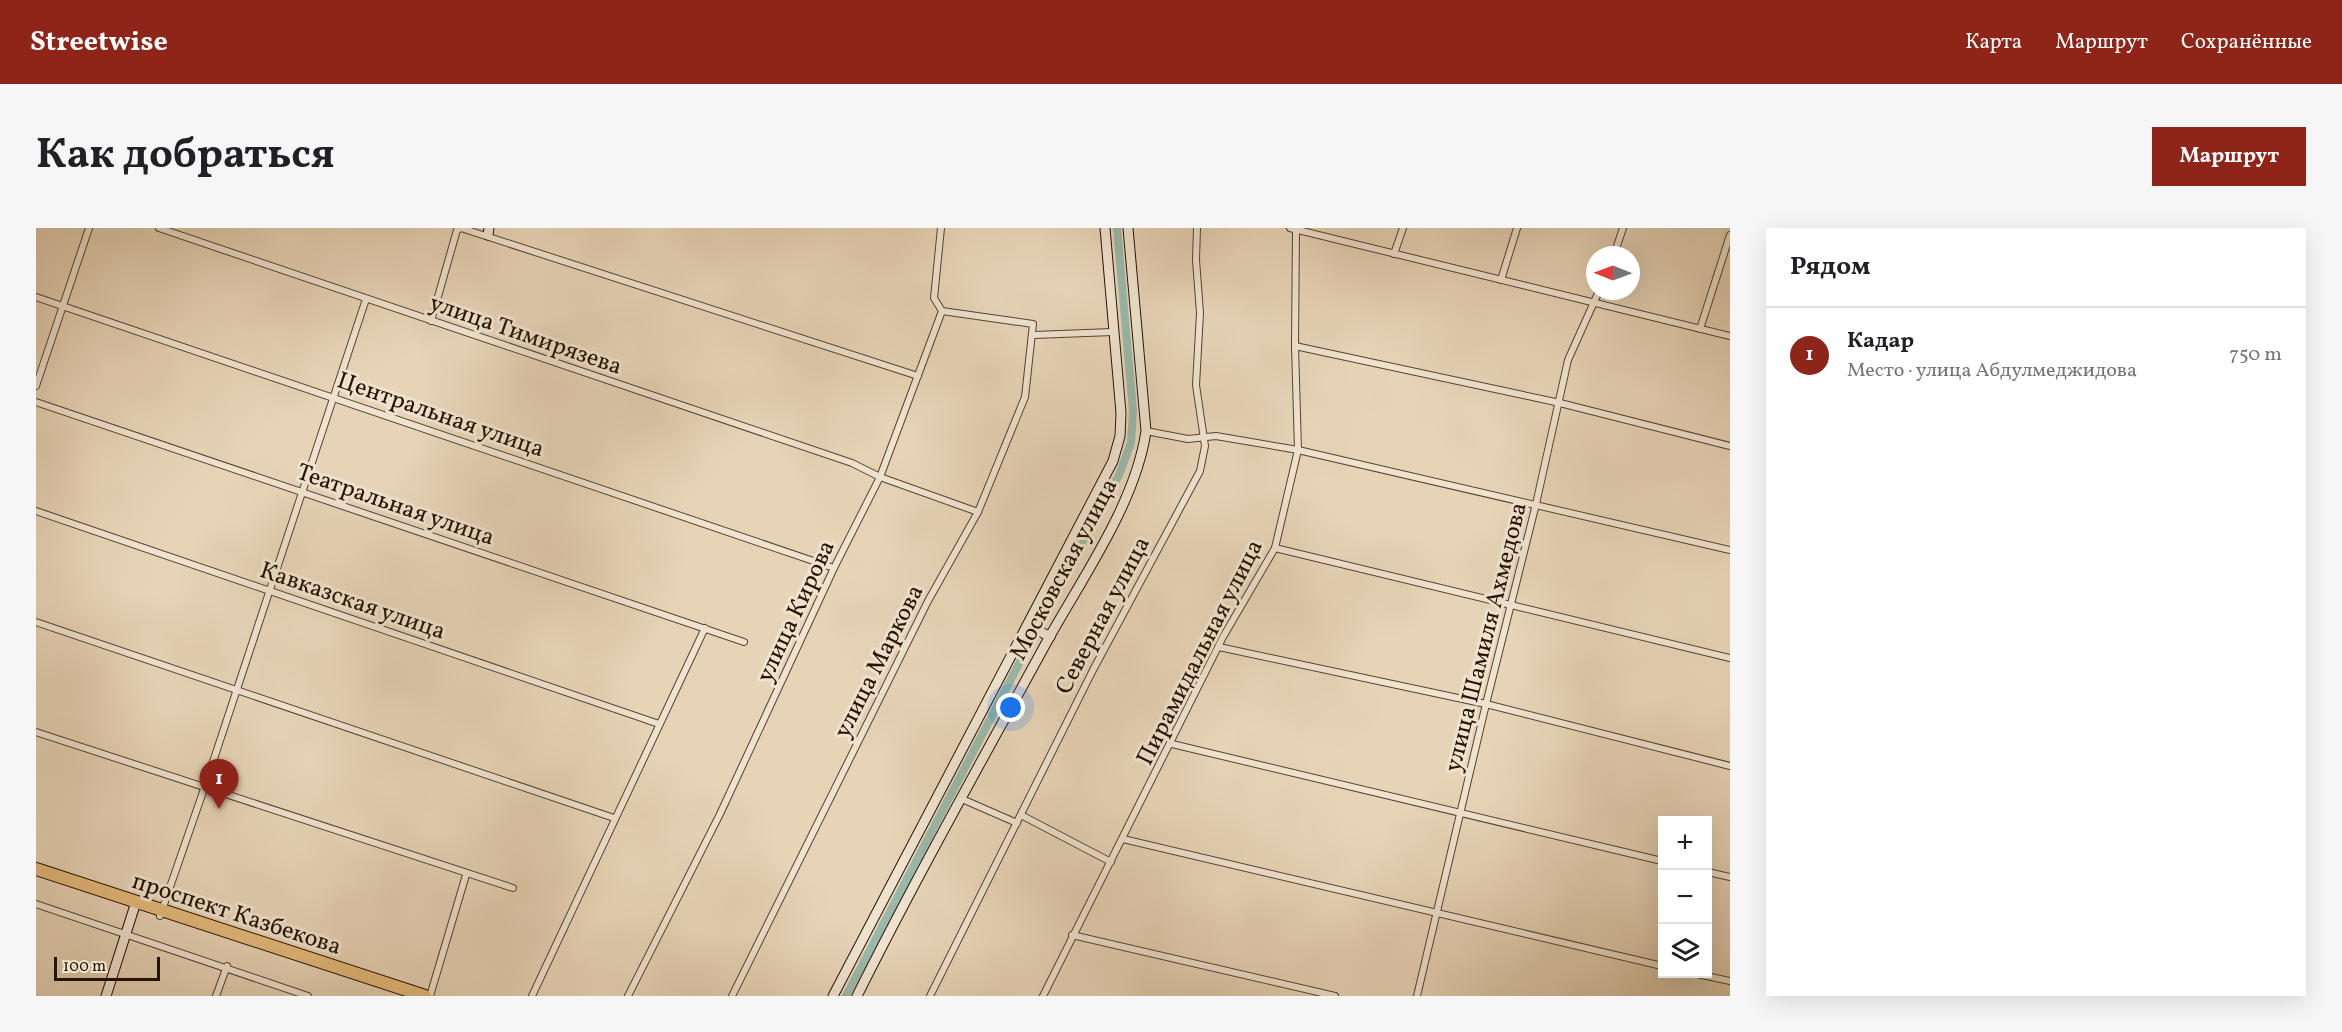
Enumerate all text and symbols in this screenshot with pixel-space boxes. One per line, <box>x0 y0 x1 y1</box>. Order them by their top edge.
text: Streetwise <box>30 23 168 62</box>
text: Карта <box>1965 28 2022 57</box>
text: Маршрут <box>2055 28 2148 57</box>
text: Сохранённые <box>2181 28 2312 57</box>
text: Как добраться <box>36 127 335 186</box>
button: Маршрут <box>2152 127 2306 186</box>
north arrow <box>1586 246 1640 300</box>
text: Рядом <box>1790 249 1870 285</box>
street label: улица Тимирязева <box>425 287 626 385</box>
text: Кадар <box>1847 326 1914 357</box>
text: 1 <box>1805 341 1814 369</box>
text: 750 m <box>2229 341 2282 369</box>
text: Место · улица Абдулмеджидова <box>1847 357 2137 385</box>
street label: Центральная улица <box>332 364 549 467</box>
street label: Театральная улица <box>292 456 499 556</box>
street label: Московская улица <box>1002 473 1127 667</box>
street label: улица Шамиля Ахмедова <box>1437 499 1537 776</box>
street label: Северная улица <box>1048 531 1160 701</box>
street label: Пирамидальная улица <box>1129 534 1273 772</box>
street label: улица Кирова <box>749 535 845 688</box>
street label: Кавказская улица <box>255 554 450 650</box>
street label: улица Маркова <box>826 579 933 745</box>
your location <box>996 693 1025 722</box>
pin: 1 <box>200 760 238 809</box>
map controls <box>1658 816 1712 978</box>
button: + <box>1658 816 1712 870</box>
street label: проспект Казбекова <box>127 865 345 965</box>
button: − <box>1658 870 1712 924</box>
button: layers <box>1658 924 1712 978</box>
scale bar <box>54 954 160 982</box>
text: 100 m <box>63 956 106 978</box>

